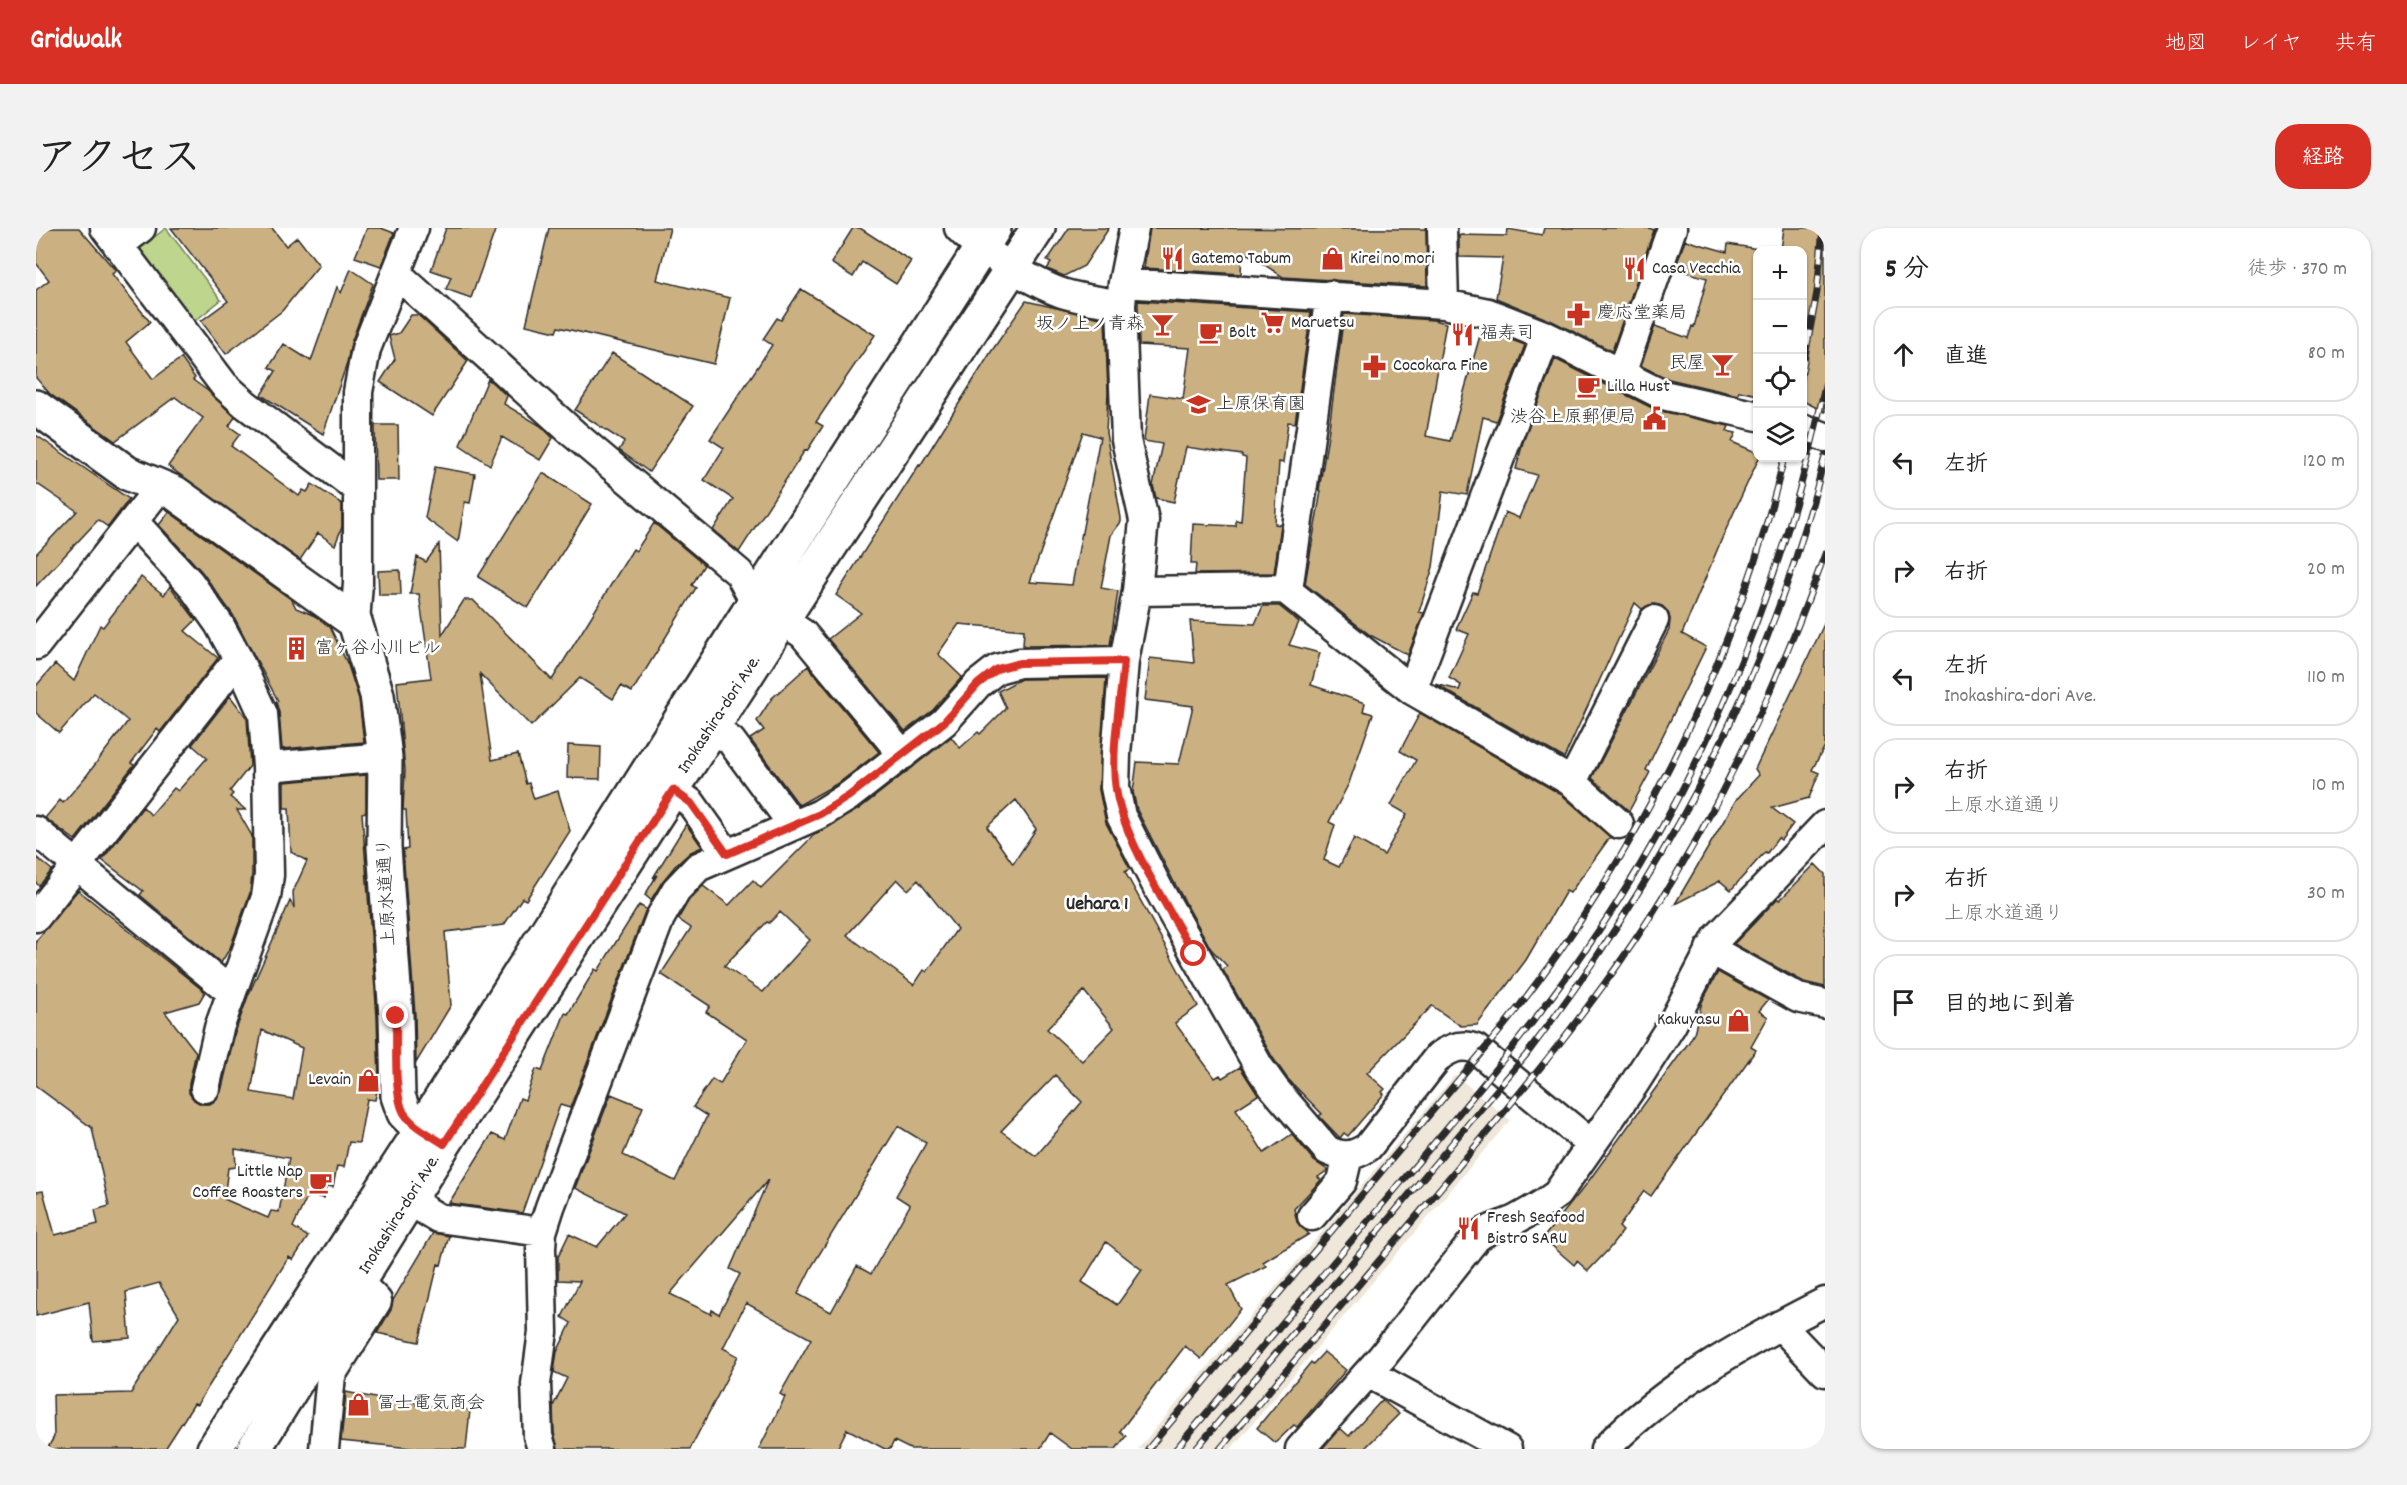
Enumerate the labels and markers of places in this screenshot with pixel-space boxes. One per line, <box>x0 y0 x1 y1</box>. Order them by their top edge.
restaurant icon: Gatemo Tabum <box>1160 246 1186 272</box>
shop icon: Kirei no mori <box>1319 246 1345 272</box>
place label: Gatemo Tabum <box>1191 247 1291 272</box>
place label: Kirei no mori <box>1350 247 1434 272</box>
restaurant icon: Casa Vecchia <box>1621 256 1647 282</box>
place label: Casa Vecchia <box>1652 257 1741 282</box>
pharmacy icon: 慶応堂薬局 <box>1566 301 1592 327</box>
place label: 慶応堂薬局 <box>1597 302 1687 327</box>
supermarket icon: Maruetsu <box>1260 310 1286 336</box>
place label: Maruetsu <box>1291 311 1354 336</box>
bar icon: 坂ノ上ノ青森 <box>1149 312 1175 338</box>
place label: 坂ノ上ノ青森 <box>1036 313 1144 338</box>
cafe icon: Bolt <box>1198 320 1224 346</box>
place label: Bolt <box>1229 321 1257 346</box>
restaurant icon: 福寿司 <box>1449 321 1475 347</box>
place label: 福寿司 <box>1480 322 1534 347</box>
bar icon: 民屋 <box>1710 351 1736 377</box>
place label: 民屋 <box>1669 352 1705 377</box>
pharmacy icon: Cocokara Fine <box>1362 353 1388 379</box>
place label: Cocokara Fine <box>1393 354 1488 379</box>
cafe icon: Lilla Hust <box>1576 374 1602 400</box>
place label: Lilla Hust <box>1607 375 1670 400</box>
school or university icon: 上原保育園 <box>1185 392 1211 418</box>
place label: 上原保育園 <box>1216 393 1306 418</box>
public building icon: 渋谷上原郵便局 <box>1641 405 1667 431</box>
place label: 渋谷上原郵便局 <box>1510 406 1636 431</box>
building icon: 富ヶ谷小川ビル <box>284 636 310 662</box>
place label: 富ヶ谷小川ビル <box>315 637 441 662</box>
shop icon: Kakuyasu <box>1725 1007 1751 1033</box>
place label: Kakuyasu <box>1657 1008 1720 1033</box>
shop icon: Levain <box>356 1067 382 1093</box>
place label: Levain <box>308 1068 351 1093</box>
place label: Little Nap Coffee Roasters <box>192 1160 303 1206</box>
cafe icon: Little Nap Coffee Roasters <box>308 1169 334 1195</box>
place label: Fresh Seafood Bistro SARU <box>1487 1206 1585 1252</box>
restaurant icon: Fresh Seafood Bistro SARU <box>1456 1215 1482 1241</box>
shop icon: 冨士電気商会 <box>346 1391 372 1417</box>
place label: 冨士電気商会 <box>377 1392 485 1417</box>

